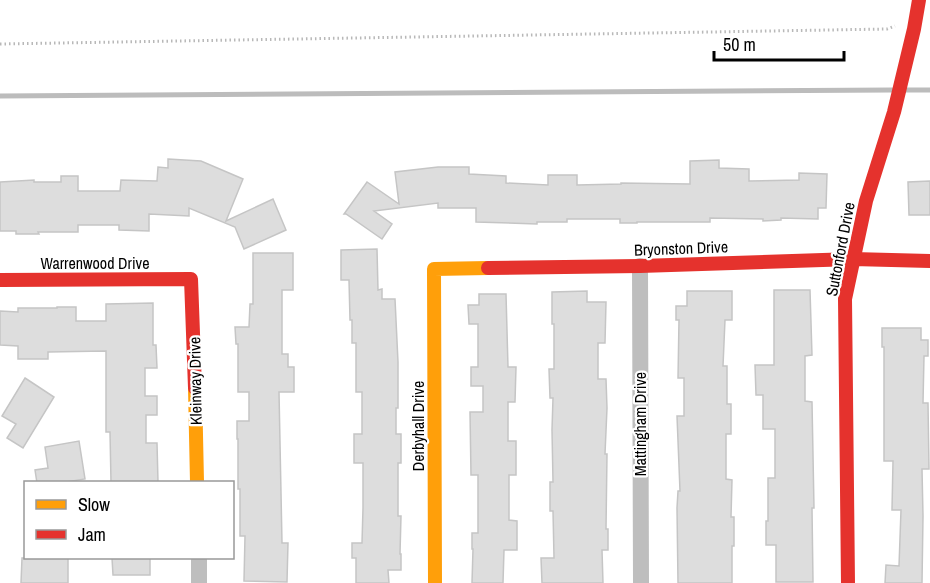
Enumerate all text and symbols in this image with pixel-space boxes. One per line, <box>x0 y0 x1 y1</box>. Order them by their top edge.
scale bar <box>714 24 844 62</box>
text: 50 m <box>723 32 756 57</box>
street label: Suttonford Drive <box>820 200 860 298</box>
street label: Bryonston Drive <box>634 235 728 261</box>
street label: Warrenwood Drive <box>41 252 149 274</box>
street label: Kleinway Drive <box>183 337 207 425</box>
street label: Mattingham Drive <box>629 372 651 476</box>
street label: Derbyhall Drive <box>407 381 429 471</box>
legend <box>24 481 234 559</box>
text: Slow <box>78 492 110 517</box>
text: Jam <box>78 522 106 547</box>

